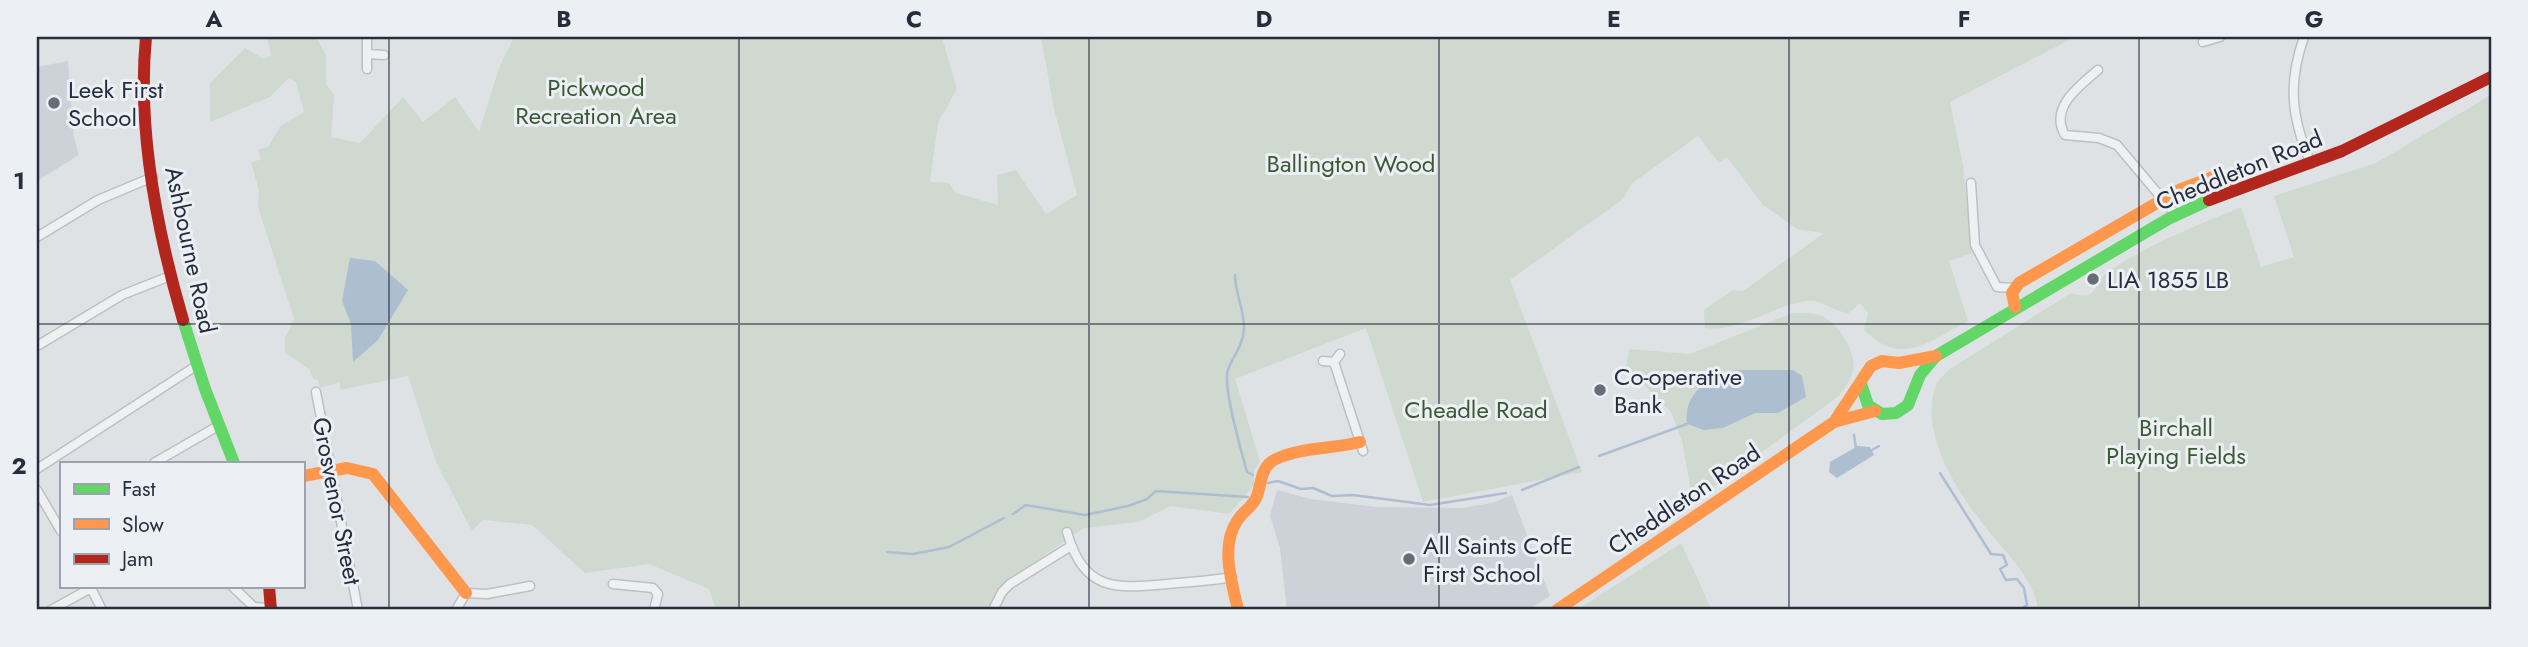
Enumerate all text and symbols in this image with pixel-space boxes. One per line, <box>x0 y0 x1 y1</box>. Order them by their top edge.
text: A <box>205 2 223 36</box>
text: B <box>556 2 572 36</box>
text: C <box>906 2 922 36</box>
text: D <box>1256 2 1273 36</box>
text: E <box>1607 2 1621 36</box>
text: F <box>1958 2 1970 36</box>
text: G <box>2305 2 2323 36</box>
park label: Pickwood Recreation Area <box>515 70 677 133</box>
place label: Leek First School <box>68 72 163 135</box>
marker: Leek First School <box>46 95 62 111</box>
street label: Cheddleton Road <box>2150 121 2328 219</box>
park label: Ballington Wood <box>1267 146 1435 181</box>
street label: Ashbourne Road <box>156 163 226 337</box>
text: 1 <box>13 164 25 198</box>
place label: LIA 1855 LB <box>2107 262 2229 297</box>
marker: LIA 1855 LB <box>2085 271 2101 287</box>
place label: Co-operative Bank <box>1614 359 1742 422</box>
marker: Co-operative Bank <box>1592 382 1608 398</box>
park label: Cheadle Road <box>1404 392 1548 427</box>
park label: Birchall Playing Fields <box>2106 410 2246 473</box>
street label: Grosvenor Street <box>304 414 370 588</box>
street label: Cheddleton Road <box>1601 435 1767 563</box>
text: 2 <box>11 449 27 483</box>
legend <box>60 462 304 588</box>
text: Fast <box>122 474 155 504</box>
text: Slow <box>122 510 164 540</box>
place label: All Saints CofE First School <box>1423 528 1573 591</box>
text: Jam <box>119 544 154 574</box>
marker: All Saints CofE First School <box>1401 551 1417 567</box>

